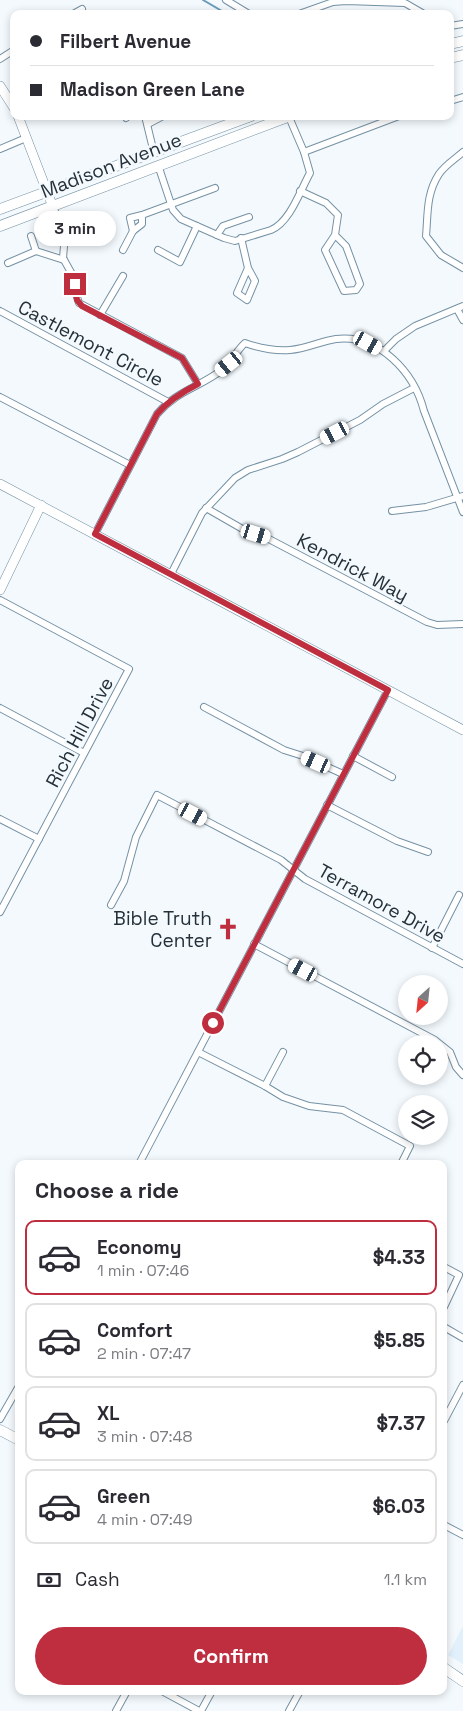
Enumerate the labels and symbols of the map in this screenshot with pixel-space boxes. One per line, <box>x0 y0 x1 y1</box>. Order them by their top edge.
street label: Madison Avenue <box>37 127 185 204</box>
callout: 3 min <box>34 212 116 246</box>
route end <box>64 273 86 295</box>
street label: Castlemont Circle <box>14 294 168 392</box>
car <box>351 329 384 357</box>
car <box>212 349 245 379</box>
car <box>318 420 351 446</box>
car <box>239 522 272 546</box>
street label: Kendrick Way <box>292 527 413 607</box>
street label: Rich Hill Drive <box>40 673 119 792</box>
car <box>299 749 332 775</box>
car <box>176 800 209 828</box>
street label: Terramore Drive <box>314 858 450 949</box>
place label: Bible Truth Center <box>113 906 212 953</box>
church icon: Bible Truth Center <box>215 916 241 942</box>
car <box>286 956 319 984</box>
north arrow <box>398 975 448 1025</box>
route start <box>202 1012 224 1034</box>

